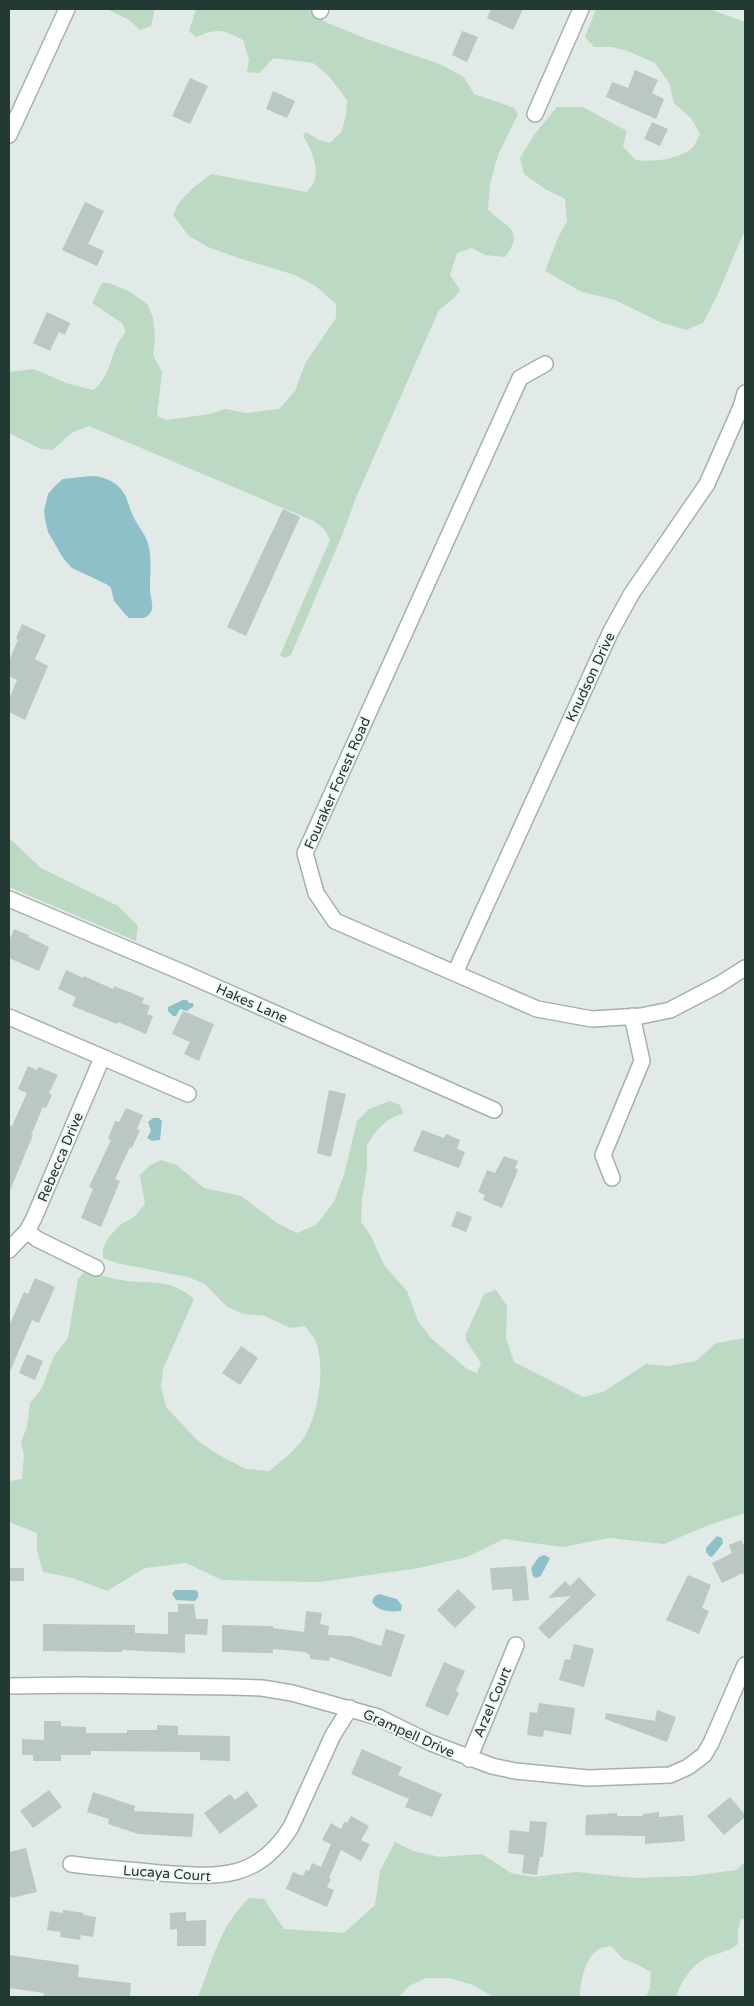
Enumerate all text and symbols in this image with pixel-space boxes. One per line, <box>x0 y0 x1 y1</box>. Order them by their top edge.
street label: Knudson Drive <box>562 630 619 725</box>
street label: Fouraker Forest Road <box>301 714 374 852</box>
street label: Hakes Lane <box>213 980 290 1027</box>
street label: Rebecca Drive <box>34 1110 87 1204</box>
street label: Arzel Court <box>470 1664 515 1740</box>
street label: Grampell Drive <box>360 1706 457 1761</box>
street label: Lucaya Court <box>122 1862 212 1885</box>

